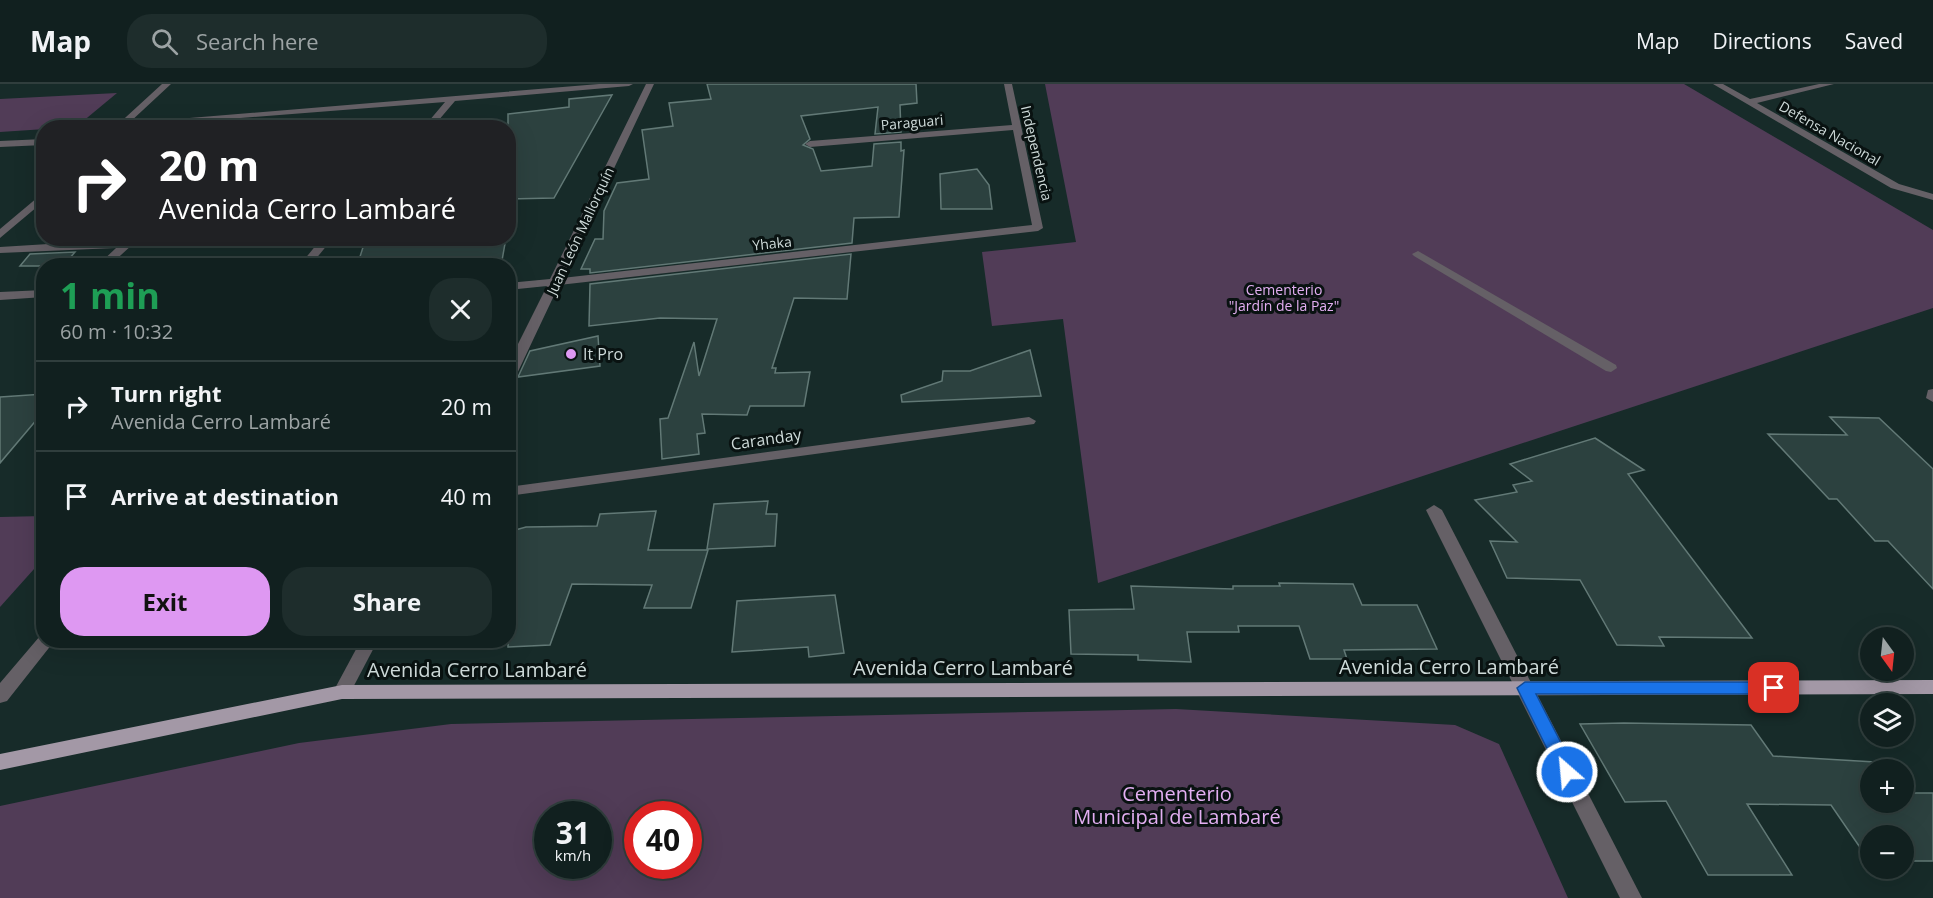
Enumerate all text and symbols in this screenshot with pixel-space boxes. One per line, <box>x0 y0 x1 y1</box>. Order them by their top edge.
search box <box>127 14 547 68</box>
text: Map <box>30 22 91 60</box>
icon: search <box>148 25 181 58</box>
text: Search here <box>196 26 319 56</box>
text: Map <box>1636 27 1679 55</box>
text: Directions <box>1712 27 1812 55</box>
text: Saved <box>1845 27 1903 55</box>
street label: Defensa Nacional <box>1776 96 1884 170</box>
street label: Independencia <box>1017 104 1057 202</box>
street label: Paraguari <box>880 110 944 134</box>
text: 20 m <box>159 136 259 193</box>
icon: right <box>60 144 138 222</box>
street label: Juan León Mallorquín <box>541 164 618 300</box>
text: Avenida Cerro Lambaré <box>159 190 456 227</box>
street label: Yhaka <box>751 231 793 255</box>
text: 1 min <box>60 271 160 320</box>
button: close <box>429 278 492 341</box>
park label: Cementerio "Jardín de la Paz" <box>1229 280 1339 315</box>
text: 60 m · 10:32 <box>60 318 173 345</box>
place label: It Pro <box>583 343 623 365</box>
marker: It Pro <box>564 347 578 361</box>
text: Turn right <box>111 378 222 408</box>
icon: right <box>60 390 93 423</box>
text: 20 m <box>441 391 492 421</box>
text: Avenida Cerro Lambaré <box>111 408 331 435</box>
street label: Caranday <box>729 423 804 455</box>
icon: arrive <box>60 480 93 513</box>
text: Arrive at destination <box>111 481 339 511</box>
text: 40 m <box>441 481 492 511</box>
button: Exit <box>60 567 270 636</box>
button: Share <box>282 567 492 636</box>
north arrow <box>1860 627 1914 681</box>
map controls <box>1860 627 1914 879</box>
street label: Avenida Cerro Lambaré <box>1339 653 1559 680</box>
street label: Avenida Cerro Lambaré <box>853 654 1073 681</box>
street label: Avenida Cerro Lambaré <box>367 656 587 683</box>
pin <box>1748 662 1799 713</box>
icon: arrive <box>1757 671 1790 704</box>
button: layers <box>1860 693 1914 747</box>
position arrow <box>1535 740 1599 804</box>
button: + <box>1860 759 1914 813</box>
park label: Cementerio Municipal de Lambaré <box>1073 780 1281 830</box>
speed limit sign: 40 <box>624 801 702 879</box>
text: 31 <box>556 812 590 853</box>
button: − <box>1860 825 1914 879</box>
text: km/h <box>555 845 591 865</box>

